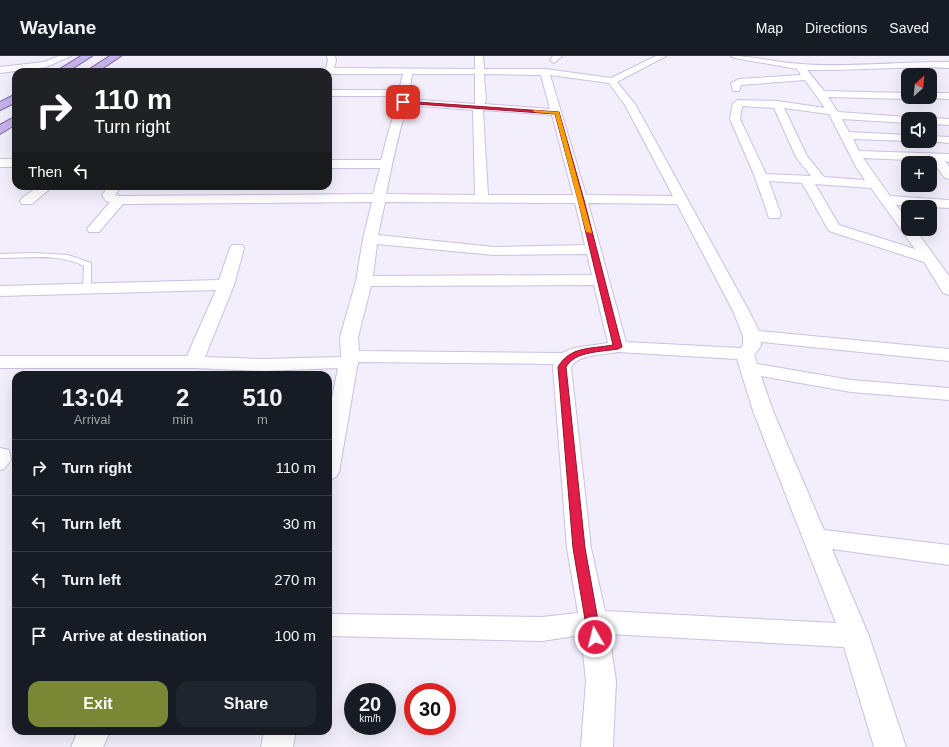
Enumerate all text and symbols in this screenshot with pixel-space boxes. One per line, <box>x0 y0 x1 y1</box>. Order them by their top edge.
text: Waylane <box>20 17 96 38</box>
text: Map <box>756 20 783 36</box>
text: Directions <box>805 20 867 36</box>
text: Saved <box>889 20 929 36</box>
north arrow <box>901 68 937 104</box>
map controls <box>901 68 937 236</box>
icon: right <box>28 84 80 136</box>
text: 110 m <box>94 84 172 115</box>
pin <box>386 85 420 119</box>
icon: arrive <box>392 91 414 113</box>
button: sound <box>901 112 937 148</box>
text: Turn right <box>94 117 170 137</box>
button: + <box>901 156 937 192</box>
icon: left <box>70 160 92 182</box>
text: Then <box>28 163 62 180</box>
button: − <box>901 200 937 236</box>
text: 13:04 <box>61 384 123 411</box>
text: 2 <box>176 384 189 411</box>
text: 510 <box>243 384 283 411</box>
text: Arrival <box>74 412 111 427</box>
text: min <box>172 412 193 427</box>
text: m <box>257 412 268 427</box>
icon: right <box>28 457 50 479</box>
text: Turn right <box>62 459 132 476</box>
text: 110 m <box>275 459 316 476</box>
icon: left <box>28 513 50 535</box>
text: Turn left <box>62 515 121 532</box>
text: 30 m <box>283 515 316 532</box>
icon: left <box>28 569 50 591</box>
text: Turn left <box>62 571 121 588</box>
text: 270 m <box>274 571 316 588</box>
position arrow <box>574 616 616 658</box>
icon: arrive <box>28 625 50 647</box>
text: Arrive at destination <box>62 627 207 644</box>
text: 100 m <box>274 627 316 644</box>
button: Exit <box>28 681 168 727</box>
button: Share <box>176 681 316 727</box>
speed limit sign: 30 <box>404 683 456 735</box>
text: 20 <box>359 693 381 715</box>
text: km/h <box>359 713 381 724</box>

